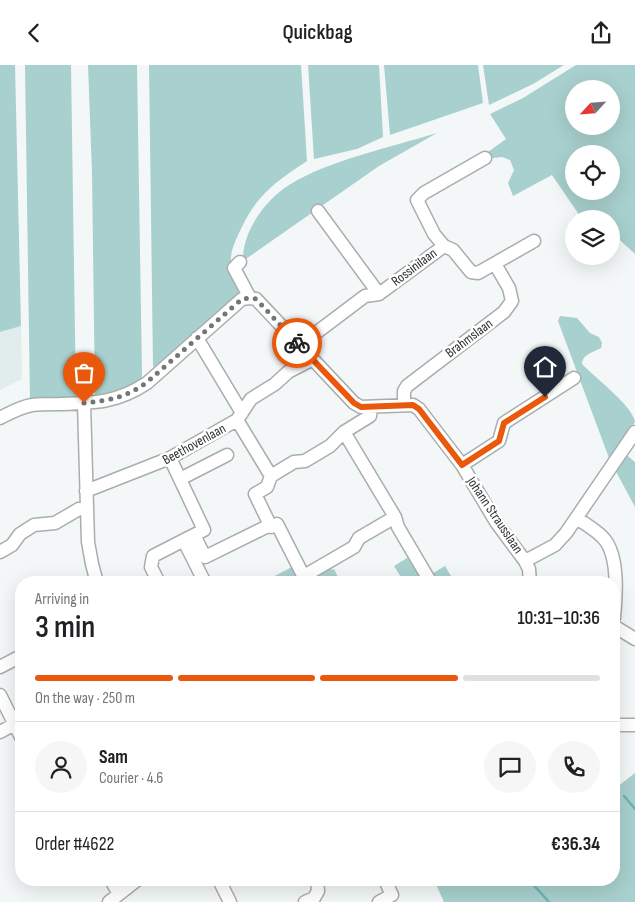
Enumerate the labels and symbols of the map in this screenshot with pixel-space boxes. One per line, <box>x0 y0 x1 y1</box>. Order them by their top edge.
north arrow <box>565 80 620 135</box>
street label: Rossinilaan <box>388 244 440 290</box>
street label: Brahmslaan <box>442 315 496 361</box>
courier <box>272 318 322 368</box>
pin <box>524 346 566 397</box>
pin <box>63 352 105 403</box>
street label: Beethovenlaan <box>159 420 229 468</box>
street label: Johann Strausslaan <box>463 473 527 557</box>

